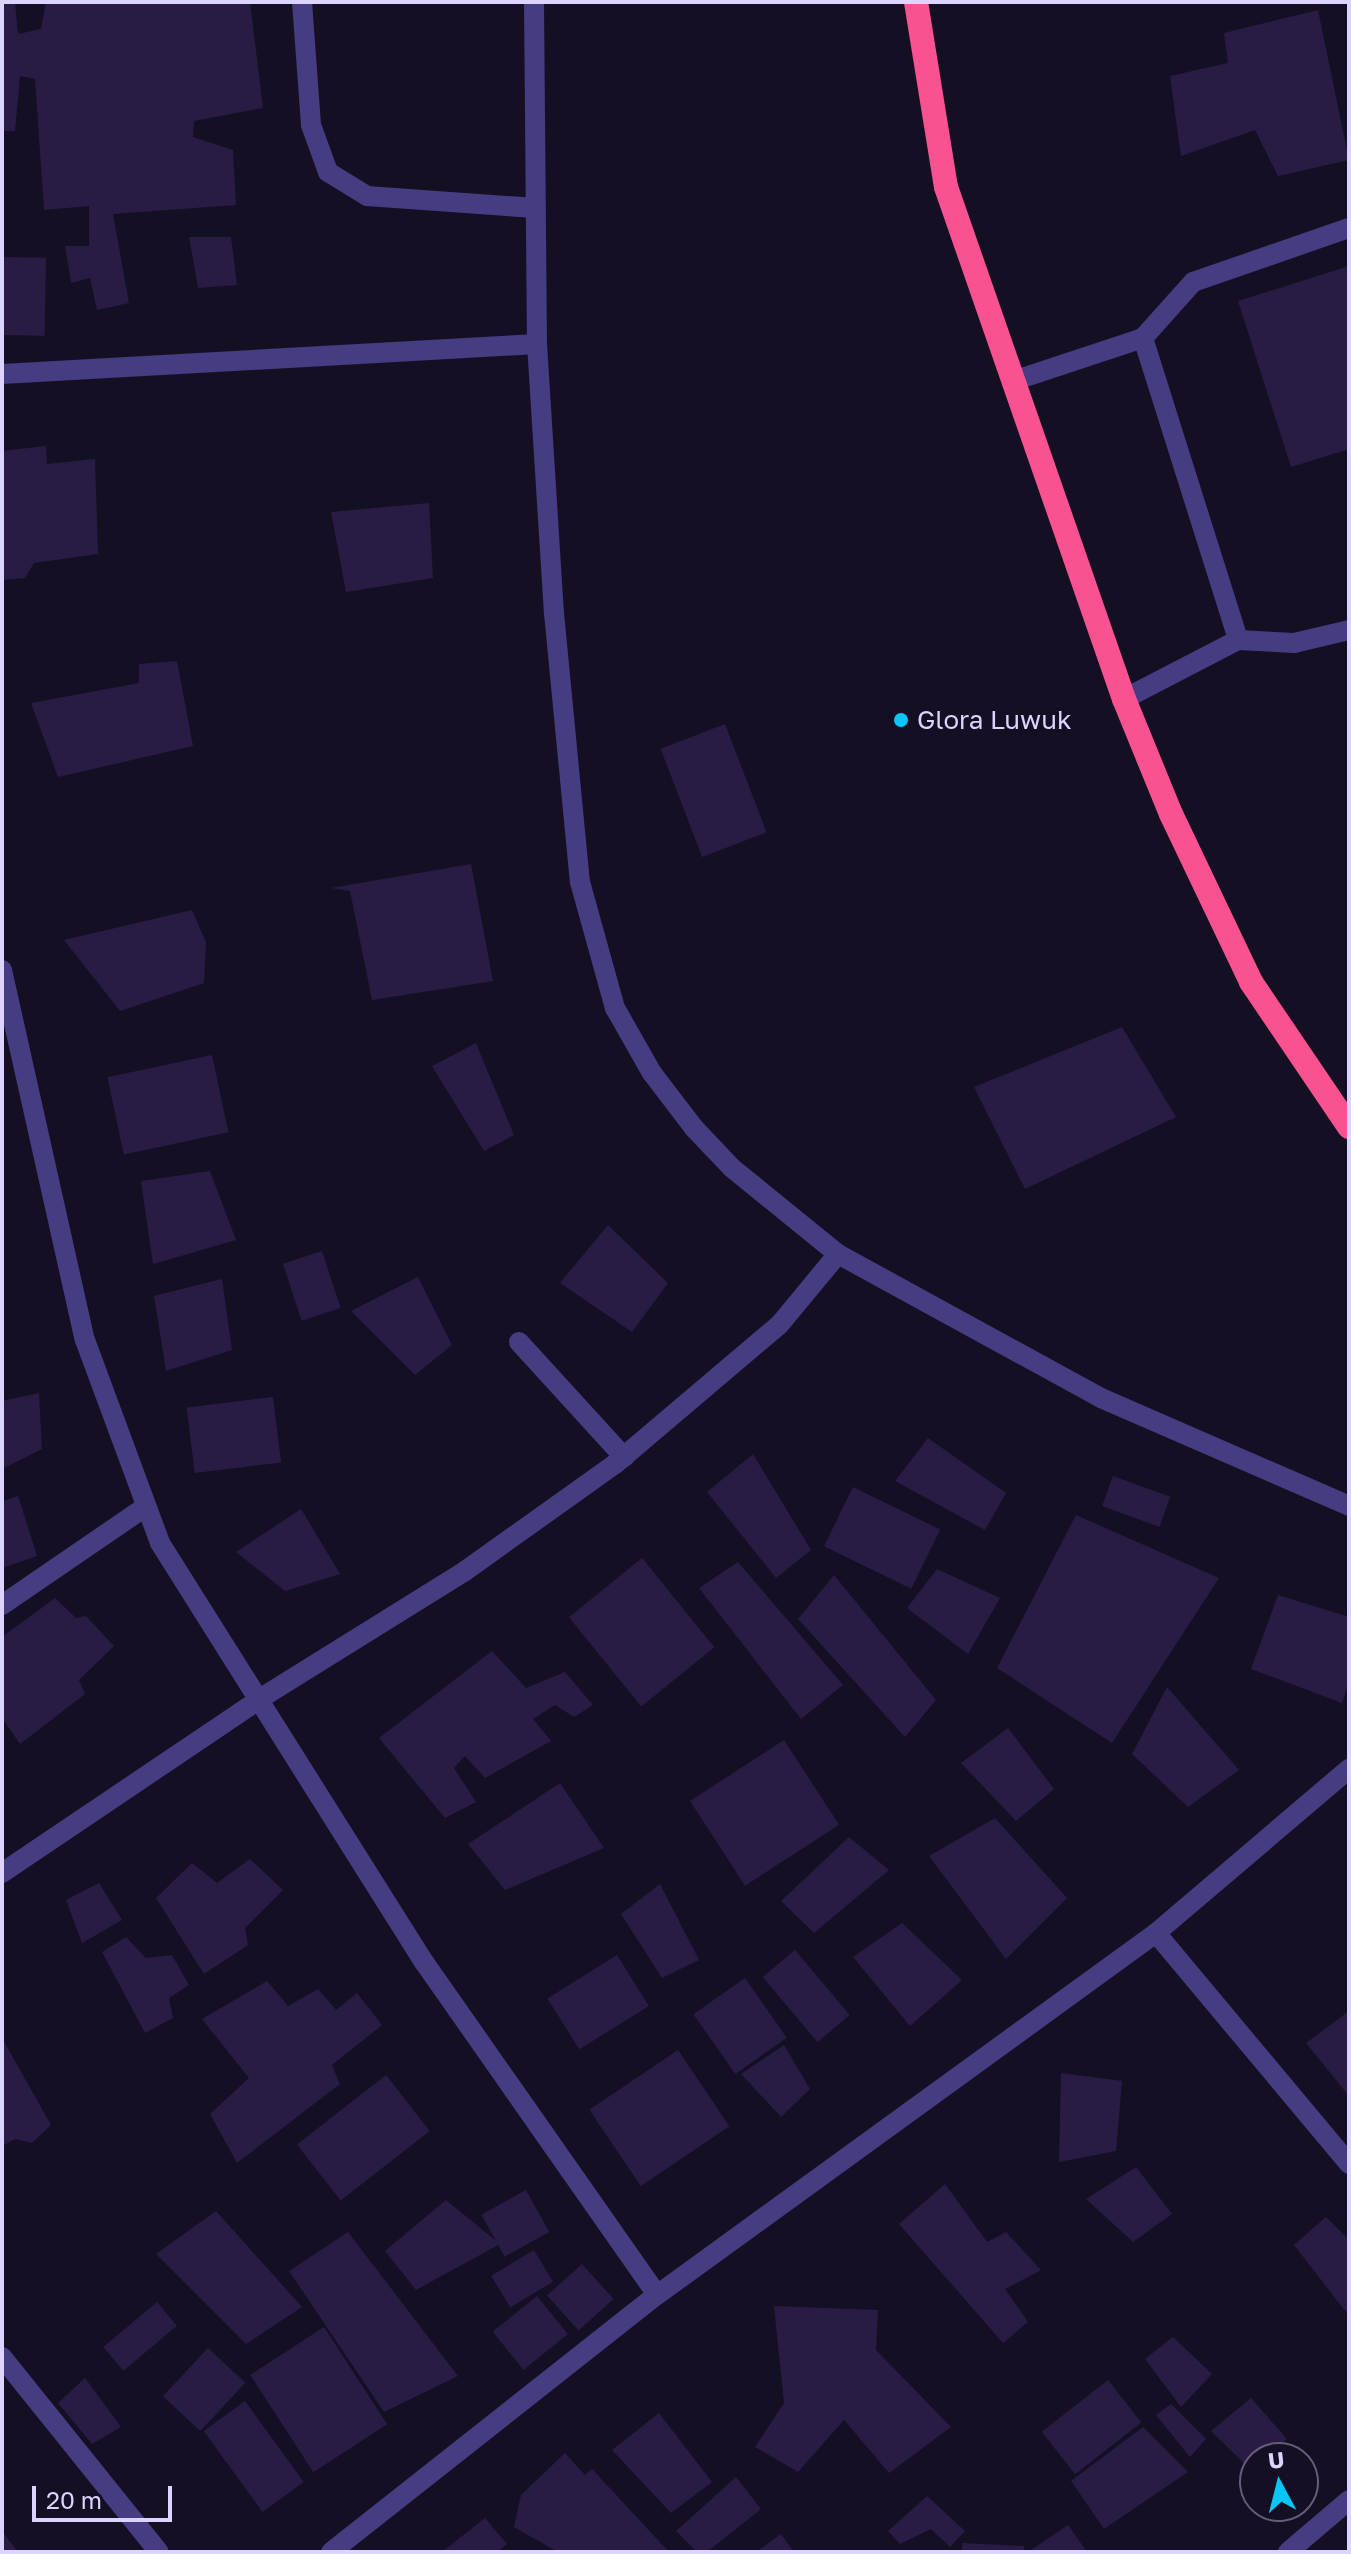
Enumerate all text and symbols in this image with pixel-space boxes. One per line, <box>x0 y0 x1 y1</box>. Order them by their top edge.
place label: Glora Luwuk <box>917 704 1072 736</box>
marker: Glora Luwuk <box>892 711 910 729</box>
north arrow <box>1239 2442 1319 2522</box>
text: U <box>1267 2445 1286 2474</box>
scale bar <box>36 2470 176 2520</box>
text: 20 m <box>46 2485 102 2514</box>

